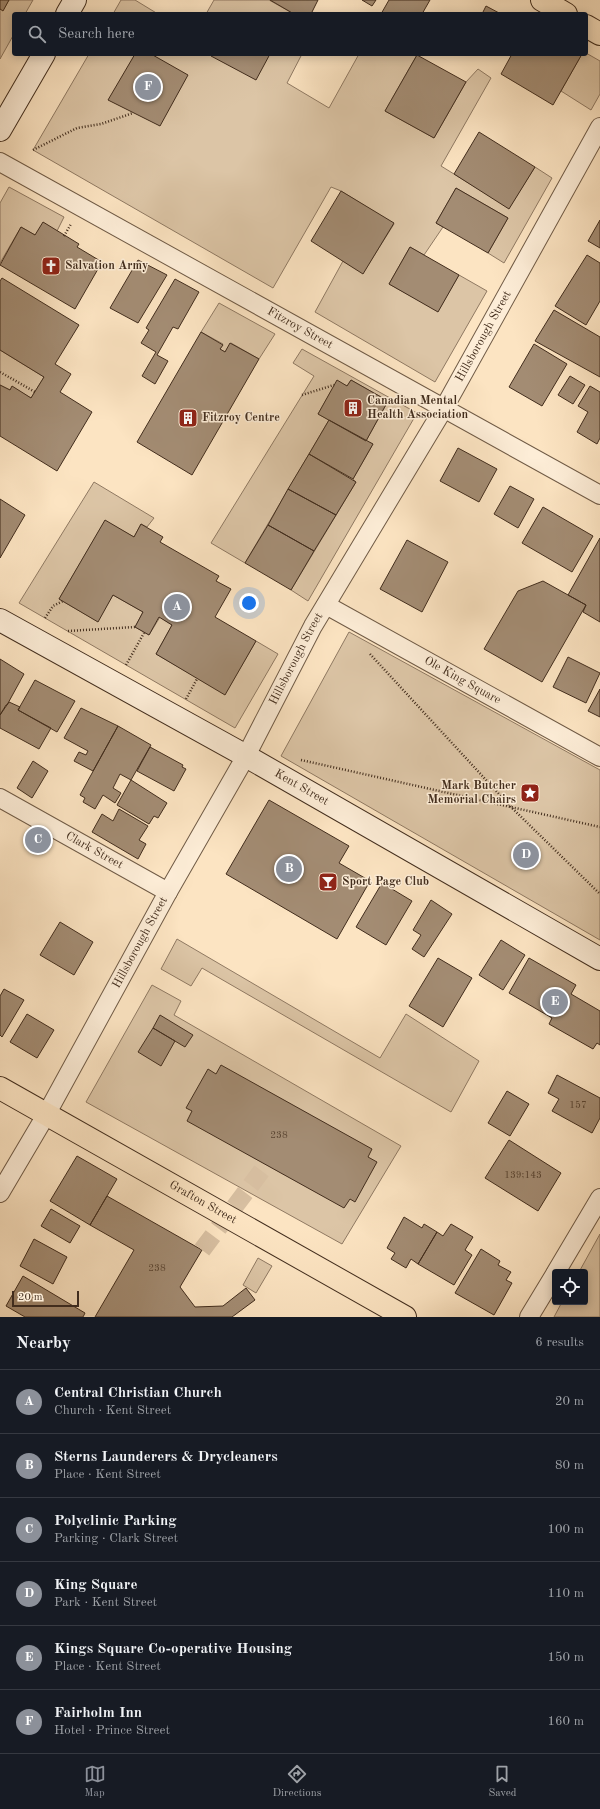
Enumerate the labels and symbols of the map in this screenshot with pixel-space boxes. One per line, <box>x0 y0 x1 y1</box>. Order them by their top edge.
pin: F <box>135 72 161 102</box>
church icon: Salvation Army <box>40 255 62 277</box>
place label: Salvation Army <box>65 260 148 272</box>
street label: Hillsborough Street <box>454 289 514 384</box>
street label: Fitzroy Street <box>265 305 335 351</box>
place label: Canadian Mental Health Association <box>367 395 468 421</box>
building icon: Canadian Mental Health Association <box>342 397 364 419</box>
building icon: Fitzroy Centre <box>177 407 199 429</box>
place label: Fitzroy Centre <box>202 412 280 424</box>
pin: A <box>164 592 190 622</box>
your location <box>239 593 259 613</box>
street label: Hillsborough Street <box>267 611 325 707</box>
street label: Ole King Square <box>422 655 503 707</box>
street label: Kent Street <box>272 768 331 808</box>
place label: Mark Butcher Memorial Chairs <box>427 780 516 806</box>
place icon: Mark Butcher Memorial Chairs <box>519 782 541 804</box>
pin: C <box>25 825 51 855</box>
street label: Clark Street <box>64 830 125 872</box>
pin: D <box>513 840 539 870</box>
pin: B <box>276 854 302 884</box>
bar icon: Sport Page Club <box>317 871 339 893</box>
place label: Sport Page Club <box>342 876 429 888</box>
street label: Hillsborough Street <box>111 895 170 990</box>
pin: E <box>542 987 568 1017</box>
house number: 157 <box>569 1100 587 1110</box>
house number: 238 <box>270 1130 288 1140</box>
house number: 139;143 <box>504 1170 542 1180</box>
street label: Grafton Street <box>167 1179 239 1226</box>
house number: 238 <box>148 1263 166 1273</box>
scale bar <box>12 1289 79 1308</box>

